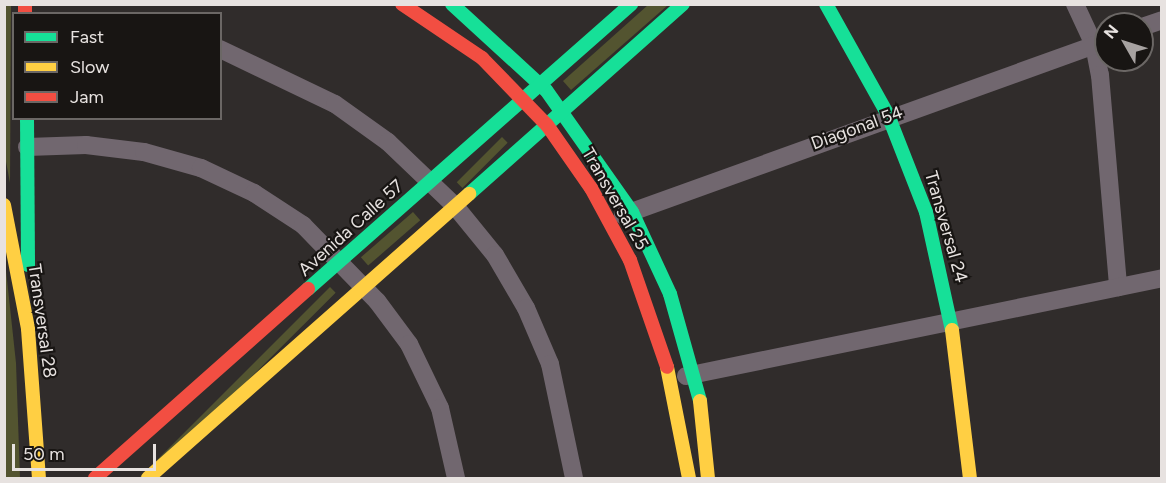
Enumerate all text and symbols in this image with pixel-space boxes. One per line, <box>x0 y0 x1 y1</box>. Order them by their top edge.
legend <box>12 12 222 120</box>
north arrow <box>1094 12 1154 72</box>
text: N <box>1100 21 1122 42</box>
text: Fast <box>70 26 104 48</box>
text: Slow <box>70 56 109 78</box>
text: Jam <box>70 86 104 108</box>
street label: Diagonal 54 <box>808 101 906 155</box>
street label: Transversal 25 <box>577 144 653 254</box>
street label: Transversal 24 <box>920 169 972 285</box>
street label: Avenida Calle 57 <box>294 175 408 281</box>
street label: Transversal 28 <box>23 263 61 379</box>
scale bar <box>15 432 159 470</box>
text: 50 m <box>23 443 65 465</box>

